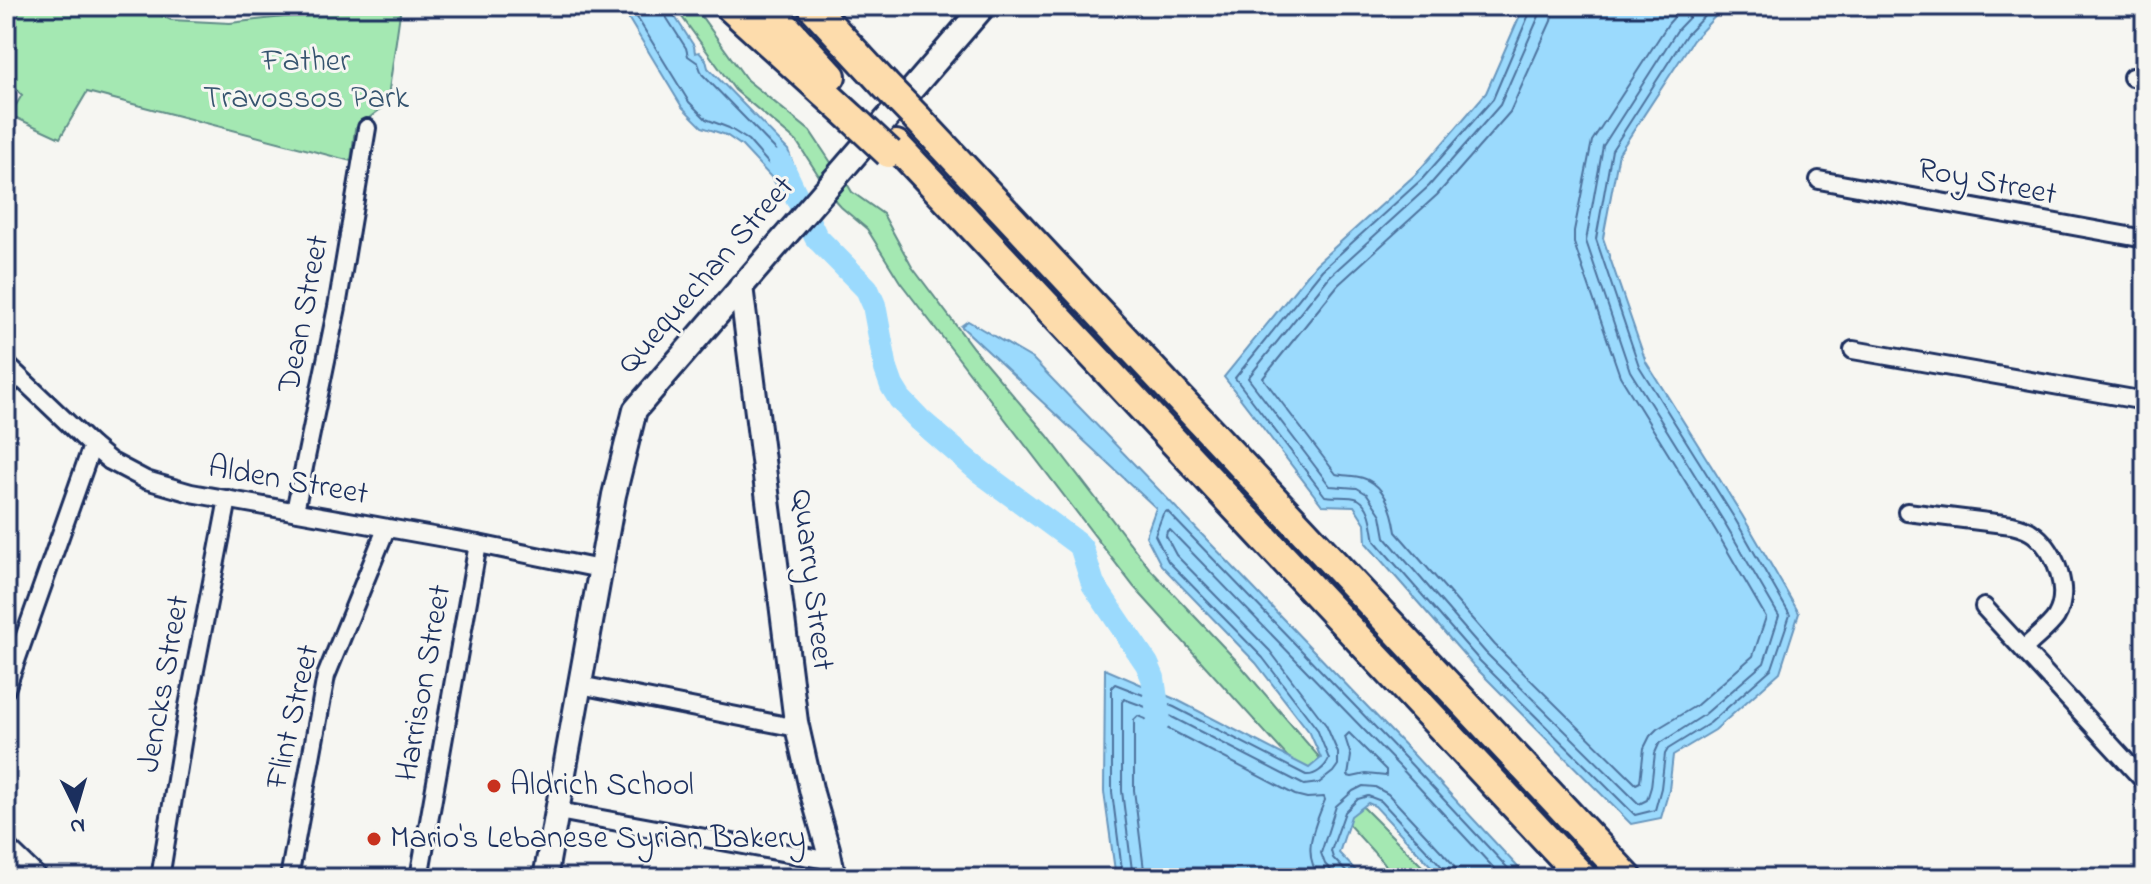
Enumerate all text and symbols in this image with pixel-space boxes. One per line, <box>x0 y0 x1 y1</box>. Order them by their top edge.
park label: Father Travossos Park <box>203 39 410 123</box>
street label: Roy Street <box>1913 147 2061 220</box>
street label: Quequechan Street <box>607 166 807 386</box>
street label: Dean Street <box>267 231 343 398</box>
street label: Alden Street <box>204 445 372 519</box>
street label: Quarry Street <box>777 487 845 674</box>
street label: Harrison Street <box>385 581 465 785</box>
street label: Jencks Street <box>126 592 204 776</box>
street label: Flint Street <box>254 640 333 795</box>
place label: Aldrich School <box>510 763 694 810</box>
north arrow <box>36 768 116 848</box>
marker: Aldrich School <box>485 777 503 795</box>
text: N <box>69 808 86 842</box>
place label: Mario's Lebanese Syrian Bakery <box>390 816 806 863</box>
marker: Mario's Lebanese Syrian Bakery <box>365 830 383 848</box>

